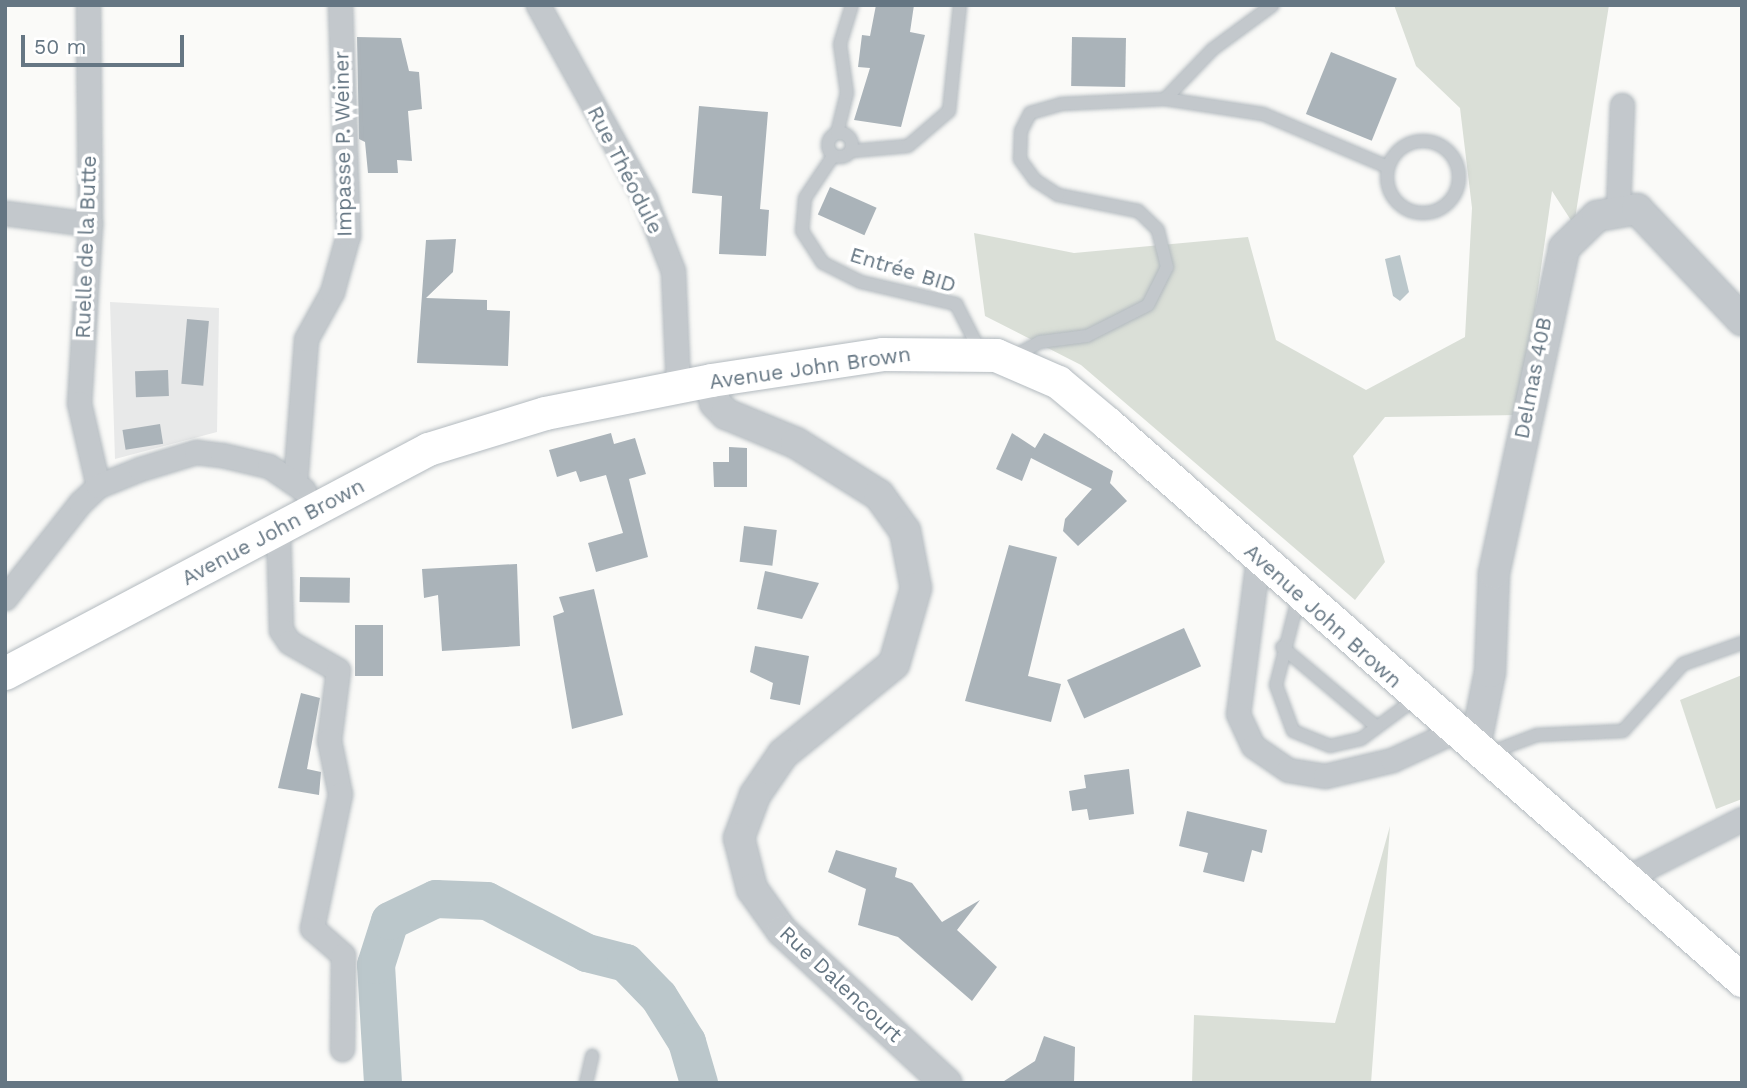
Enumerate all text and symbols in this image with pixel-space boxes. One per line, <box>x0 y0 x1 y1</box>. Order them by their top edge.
scale bar <box>24 21 187 65</box>
text: 50 m <box>34 34 86 59</box>
street label: Impasse P. Weiner <box>329 51 357 237</box>
street label: Rue Théodule <box>582 102 668 238</box>
street label: Ruelle de la Butte <box>70 155 102 339</box>
street label: Entrée BID <box>847 242 959 298</box>
street label: Delmas 40B <box>1509 315 1557 441</box>
street label: Avenue John Brown <box>707 341 913 395</box>
street label: Avenue John Brown <box>177 473 369 591</box>
street label: Avenue John Brown <box>1239 538 1407 694</box>
street label: Rue Dalencourt <box>774 921 908 1047</box>

